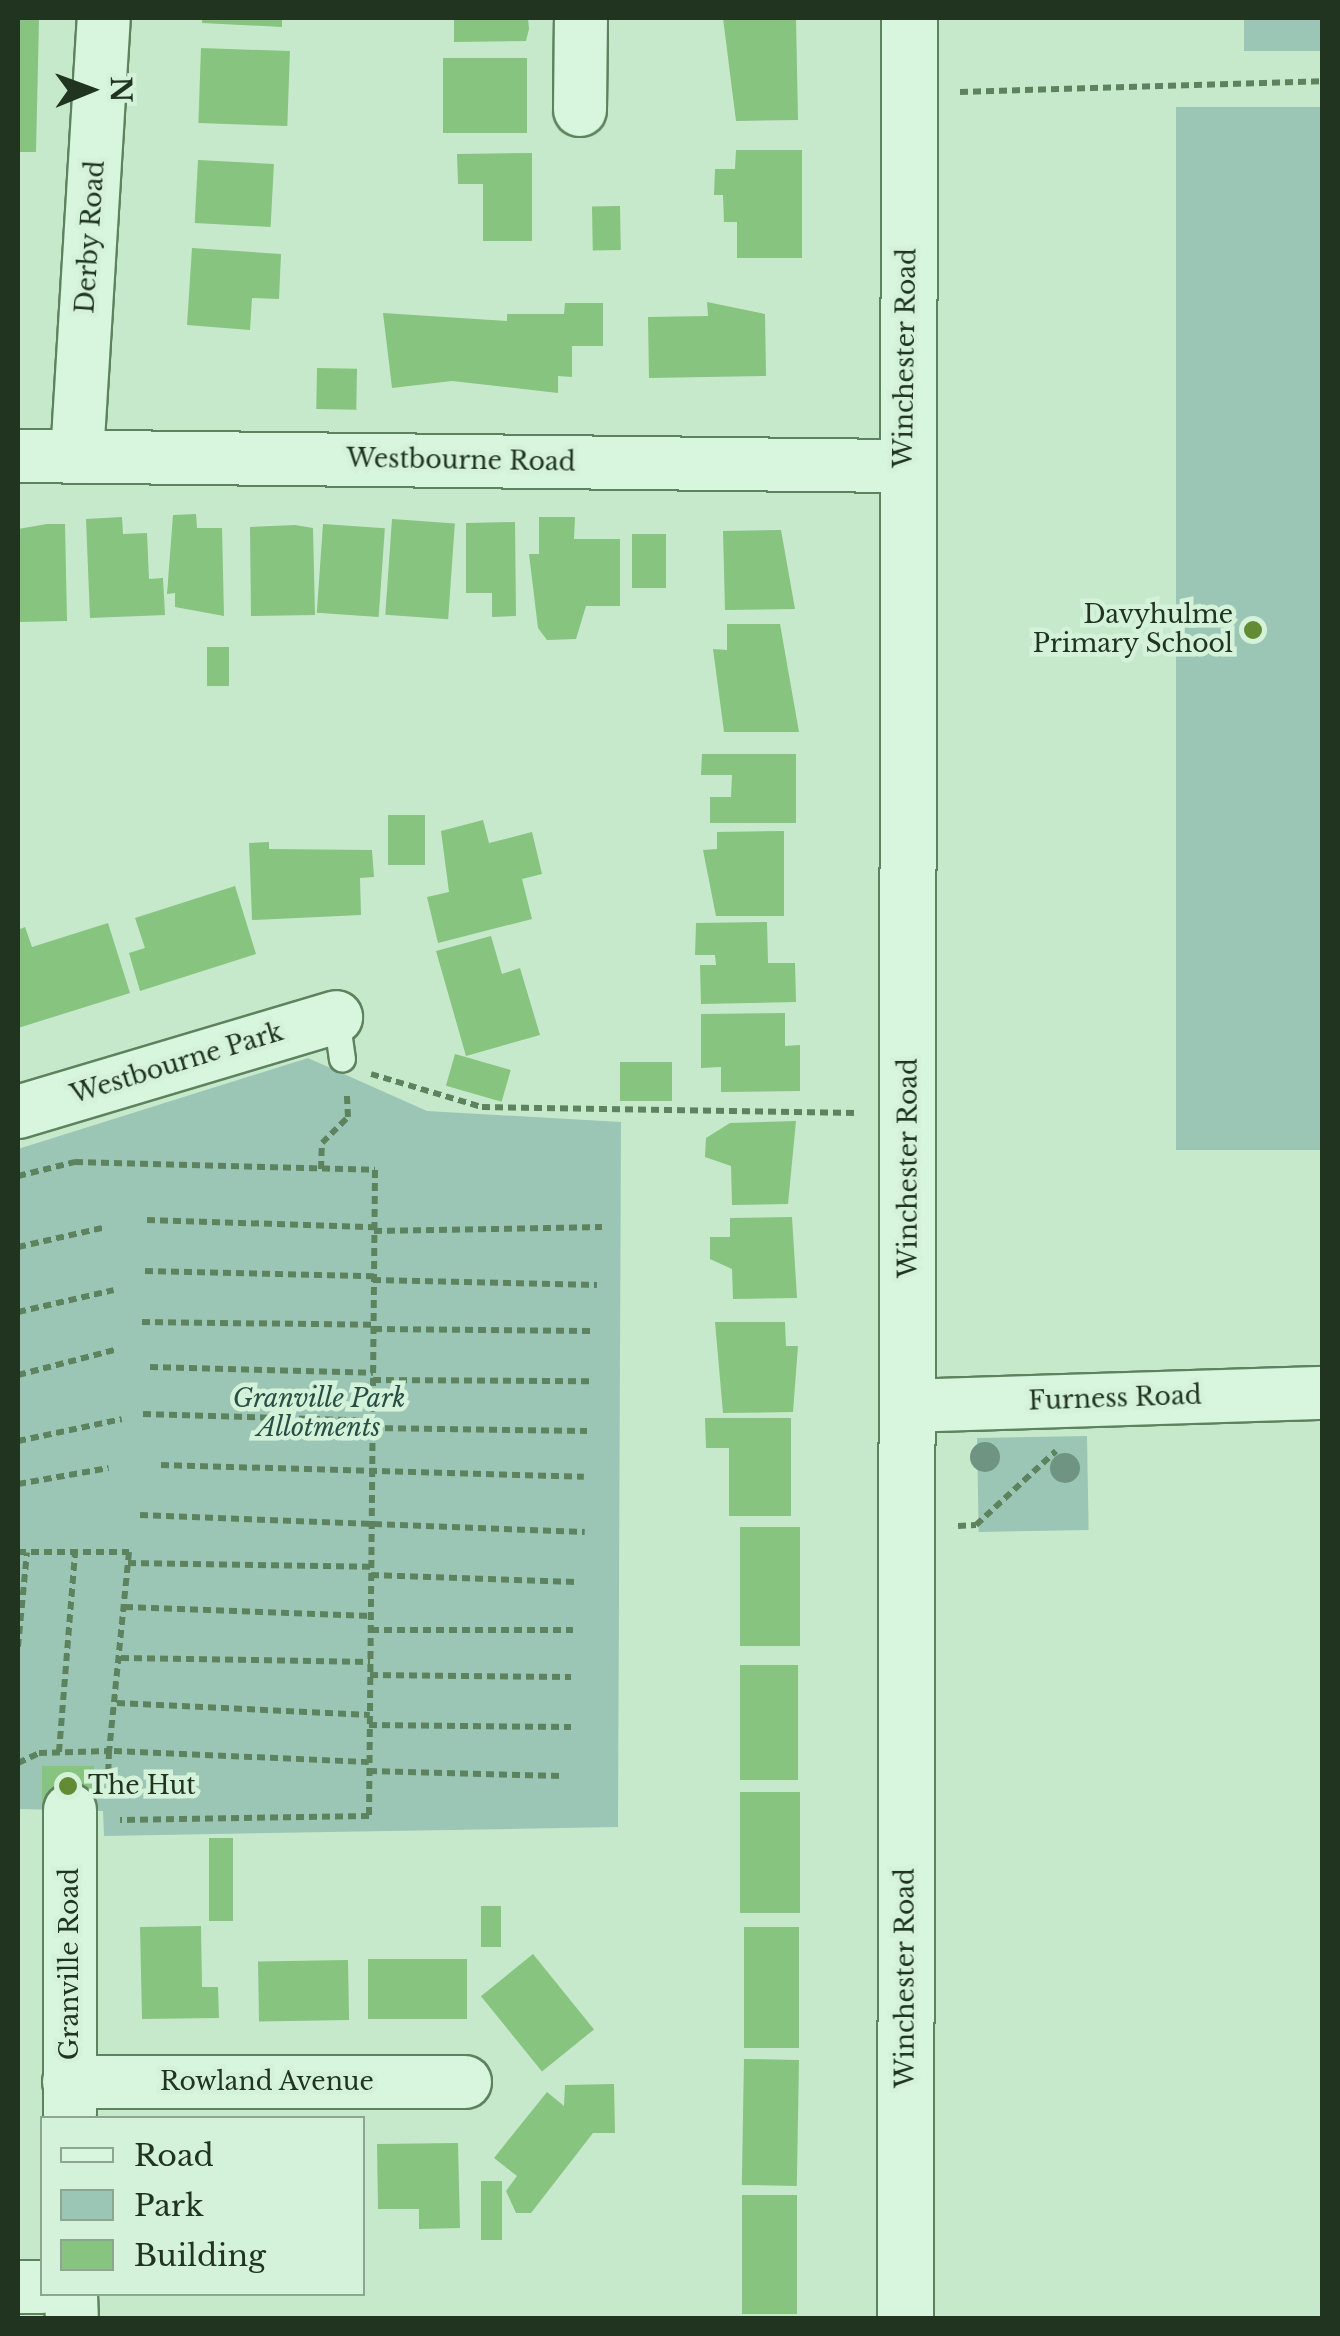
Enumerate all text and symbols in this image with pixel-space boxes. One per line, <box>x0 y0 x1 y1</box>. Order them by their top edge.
north arrow <box>40 40 140 140</box>
text: N <box>103 76 138 103</box>
street label: Derby Road <box>71 159 111 315</box>
street label: Winchester Road <box>889 247 923 469</box>
street label: Westbourne Road <box>346 444 576 478</box>
place label: Davyhulme Primary School <box>1032 601 1233 660</box>
marker: Davyhulme Primary School <box>1242 619 1264 641</box>
street label: Westbourne Park <box>67 1017 287 1111</box>
street label: Winchester Road <box>894 1058 924 1278</box>
street label: Furness Road <box>1028 1381 1202 1417</box>
park label: Granville Park Allotments <box>233 1385 405 1444</box>
place label: The Hut <box>88 1771 196 1801</box>
marker: The Hut <box>57 1775 79 1797</box>
street label: Granville Road <box>55 1868 85 2060</box>
street label: Winchester Road <box>891 1868 921 2088</box>
street label: Rowland Avenue <box>160 2067 374 2097</box>
legend <box>40 2116 365 2296</box>
text: Road <box>134 2137 214 2174</box>
text: Park <box>134 2187 204 2224</box>
text: Building <box>134 2237 266 2274</box>

